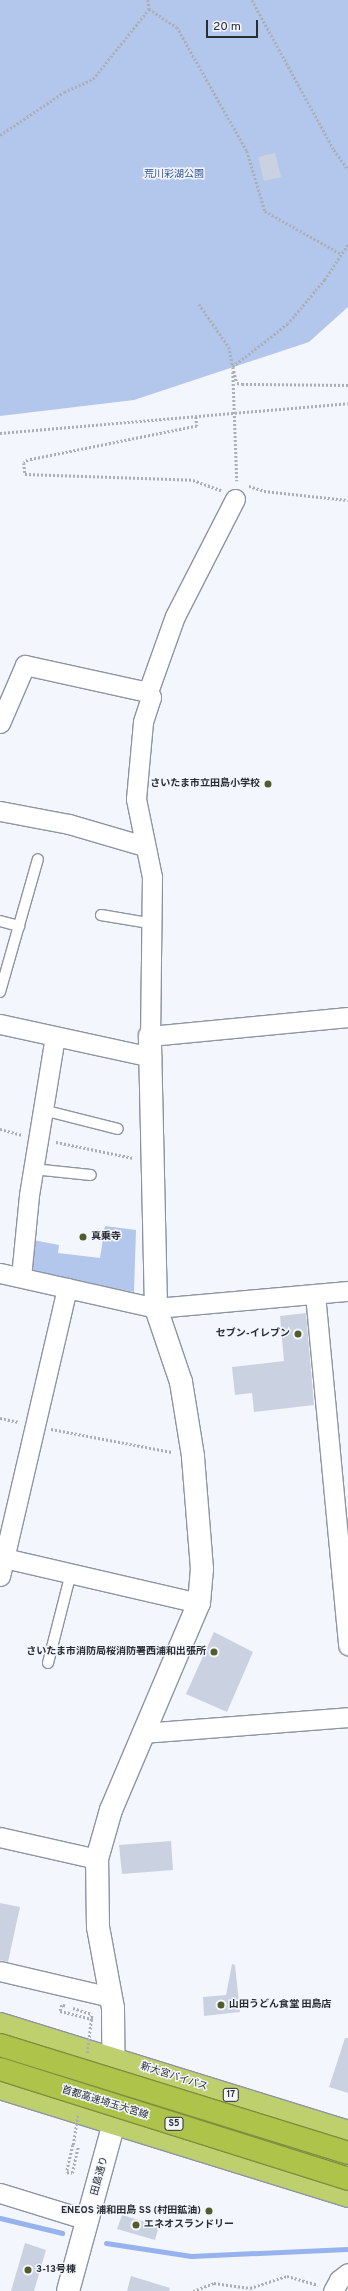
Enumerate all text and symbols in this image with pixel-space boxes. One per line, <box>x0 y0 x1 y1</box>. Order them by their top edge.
scale bar <box>208 12 260 38</box>
text: 20 m <box>213 19 241 35</box>
park label: 荒川彩湖公園 <box>144 169 204 181</box>
place label: さいたま市立田島小学校 <box>150 778 260 790</box>
marker: さいたま市立田島小学校 <box>263 779 273 789</box>
place label: 真乗寺 <box>91 1231 121 1243</box>
marker: 真乗寺 <box>78 1232 88 1242</box>
place label: セブン-イレブン <box>216 1328 290 1340</box>
marker: セブン-イレブン <box>293 1329 303 1339</box>
place label: さいたま市消防局桜消防署西浦和出張所 <box>26 1646 206 1658</box>
marker: さいたま市消防局桜消防署西浦和出張所 <box>209 1647 219 1657</box>
place label: 山田うどん食堂 田島店 <box>229 1999 331 2011</box>
marker: 山田うどん食堂 田島店 <box>216 2000 226 2010</box>
street label: 新大宮バイパス <box>139 2060 209 2094</box>
street label: 首都高速埼玉大宮線 <box>60 2084 150 2122</box>
road number: 17 <box>222 2088 240 2102</box>
road number: S5 <box>164 2117 184 2131</box>
street label: 田島通り <box>89 2155 111 2197</box>
place label: ENEOS 浦和田島 SS (村田鉱油) <box>61 2205 201 2217</box>
marker: ENEOS 浦和田島 SS (村田鉱油) <box>204 2206 214 2216</box>
place label: エネオスランドリー <box>144 2219 234 2231</box>
marker: エネオスランドリー <box>131 2220 141 2230</box>
place label: 3-13号棟 <box>36 2264 76 2276</box>
marker: 3-13号棟 <box>23 2265 33 2275</box>

